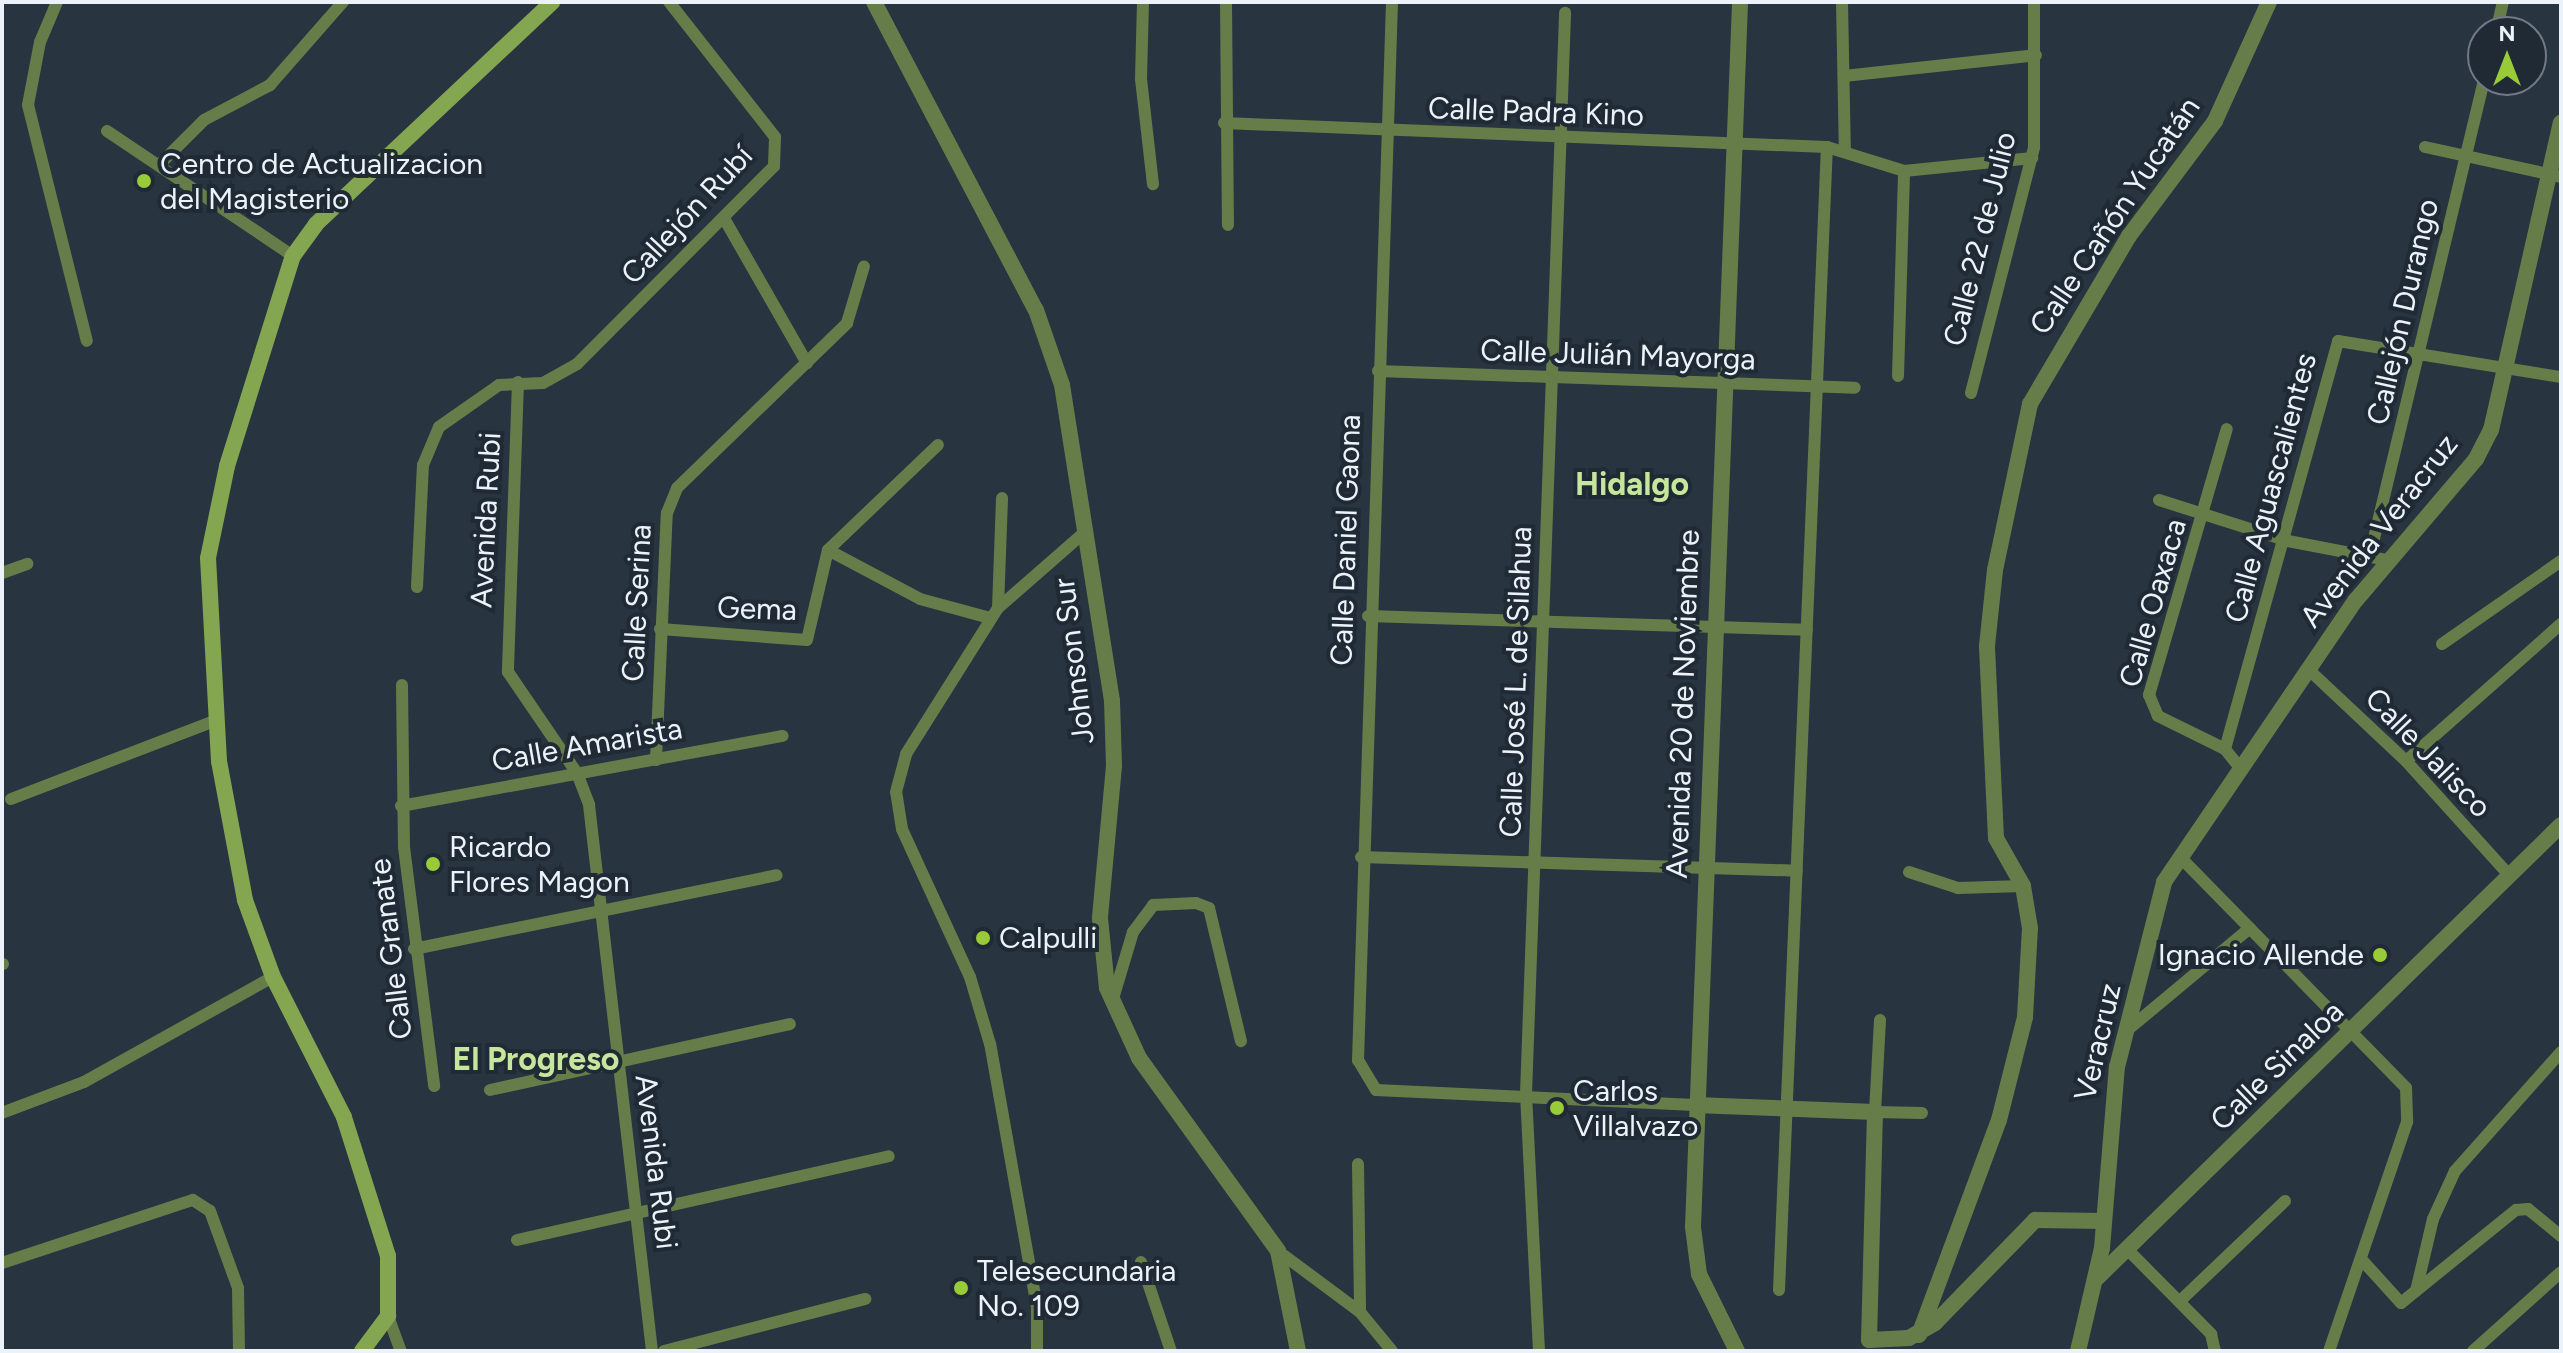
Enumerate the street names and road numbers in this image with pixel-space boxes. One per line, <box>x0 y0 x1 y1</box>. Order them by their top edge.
street label: Calle Padra Kino <box>1427 90 1645 134</box>
street label: Calle Cañón Yucatán <box>2022 91 2208 341</box>
street label: Calle 22 de Julio <box>1936 128 2024 350</box>
street label: Callejón Rubí <box>614 138 760 292</box>
street label: Callejón Durango <box>2360 196 2446 428</box>
street label: Calle Julián Mayorga <box>1480 332 1756 378</box>
street label: Calle Aguascalientes <box>2218 349 2324 627</box>
street label: Calle Daniel Gaona <box>1324 414 1368 666</box>
street label: Avenida Veracruz <box>2293 427 2465 635</box>
street label: Avenida Rubi <box>463 431 509 609</box>
street label: Calle Oaxaca <box>2112 515 2194 691</box>
street label: Calle Serina <box>615 523 659 683</box>
street label: Calle José L. de Silahua <box>1493 526 1539 838</box>
street label: Avenida 20 de Noviembre <box>1659 529 1707 879</box>
street label: Johnson Sur <box>1046 576 1102 746</box>
street label: Gema <box>716 590 798 628</box>
street label: Calle Jalisco <box>2357 681 2499 825</box>
street label: Calle Amarista <box>489 711 685 779</box>
street label: Calle Granate <box>362 857 420 1041</box>
street label: Veracruz <box>2067 980 2129 1104</box>
street label: Calle Sinaloa <box>2203 994 2351 1138</box>
street label: Avenida Rubi <box>627 1073 685 1251</box>

